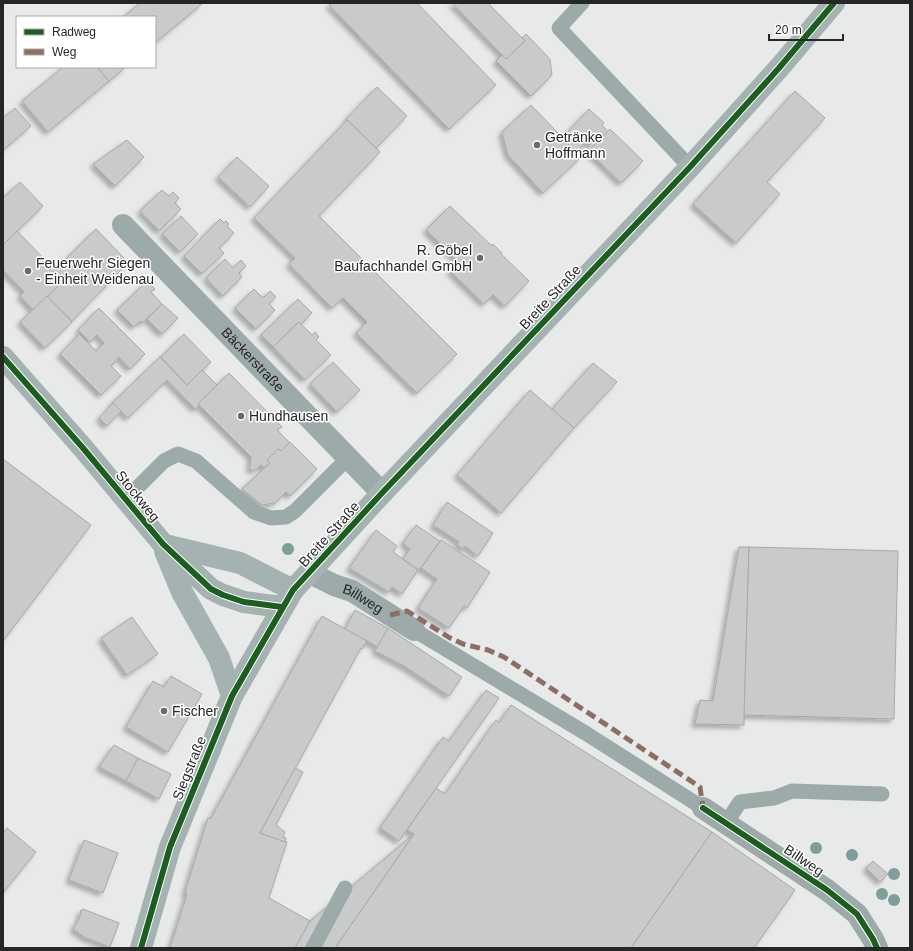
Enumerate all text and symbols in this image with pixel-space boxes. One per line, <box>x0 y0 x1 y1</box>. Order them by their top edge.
legend <box>16 16 156 68</box>
scale bar <box>769 16 843 42</box>
text: 20 m <box>775 23 802 37</box>
text: Radweg <box>52 25 96 39</box>
text: Weg <box>52 45 76 59</box>
place label: Getränke Hoffmann <box>545 129 605 161</box>
marker: Getränke Hoffmann <box>532 140 542 150</box>
place label: R. Göbel Baufachhandel GmbH <box>334 242 472 274</box>
marker: R. Göbel Baufachhandel GmbH <box>475 253 485 263</box>
place label: Feuerwehr Siegen - Einheit Weidenau <box>36 255 154 287</box>
street label: Breite Straße <box>516 261 584 333</box>
marker: Feuerwehr Siegen - Einheit Weidenau <box>23 266 33 276</box>
street label: Bäckerstraße <box>218 324 288 395</box>
place label: Hundhausen <box>249 408 328 424</box>
marker: Hundhausen <box>236 411 246 421</box>
street label: Stockweg <box>113 467 163 525</box>
street label: Breite Straße <box>295 498 363 570</box>
street label: Billweg <box>341 581 386 617</box>
place label: Fischer <box>172 703 218 719</box>
marker: Fischer <box>159 706 169 716</box>
street label: Siegstraße <box>169 733 209 802</box>
street label: Billweg <box>781 841 827 879</box>

